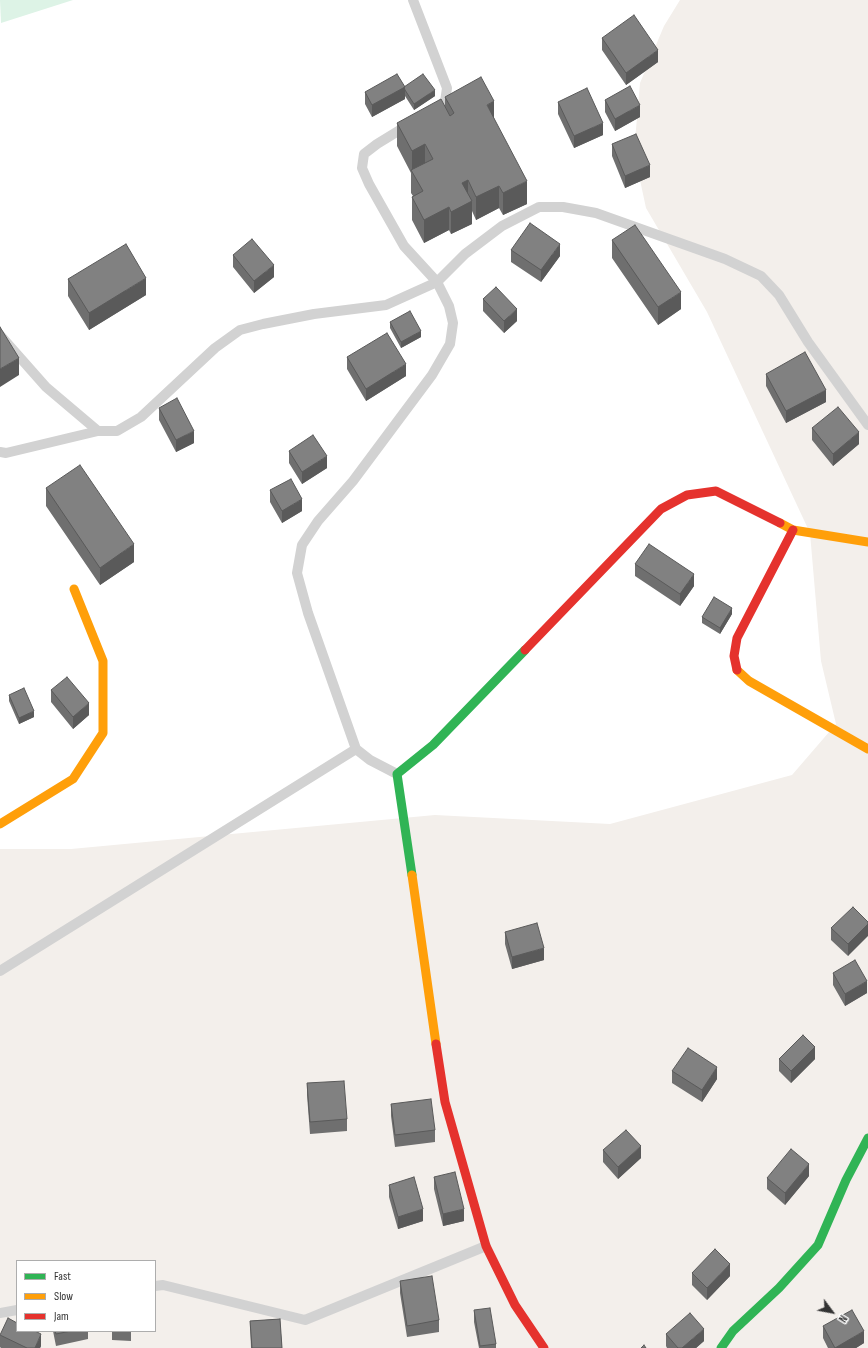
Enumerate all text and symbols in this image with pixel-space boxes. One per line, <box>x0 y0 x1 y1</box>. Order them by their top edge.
legend <box>16 1260 156 1332</box>
text: Fast <box>54 1269 71 1284</box>
text: Slow <box>54 1289 73 1304</box>
north arrow <box>812 1292 852 1332</box>
text: Jam <box>54 1309 69 1324</box>
text: N <box>836 1313 850 1325</box>

